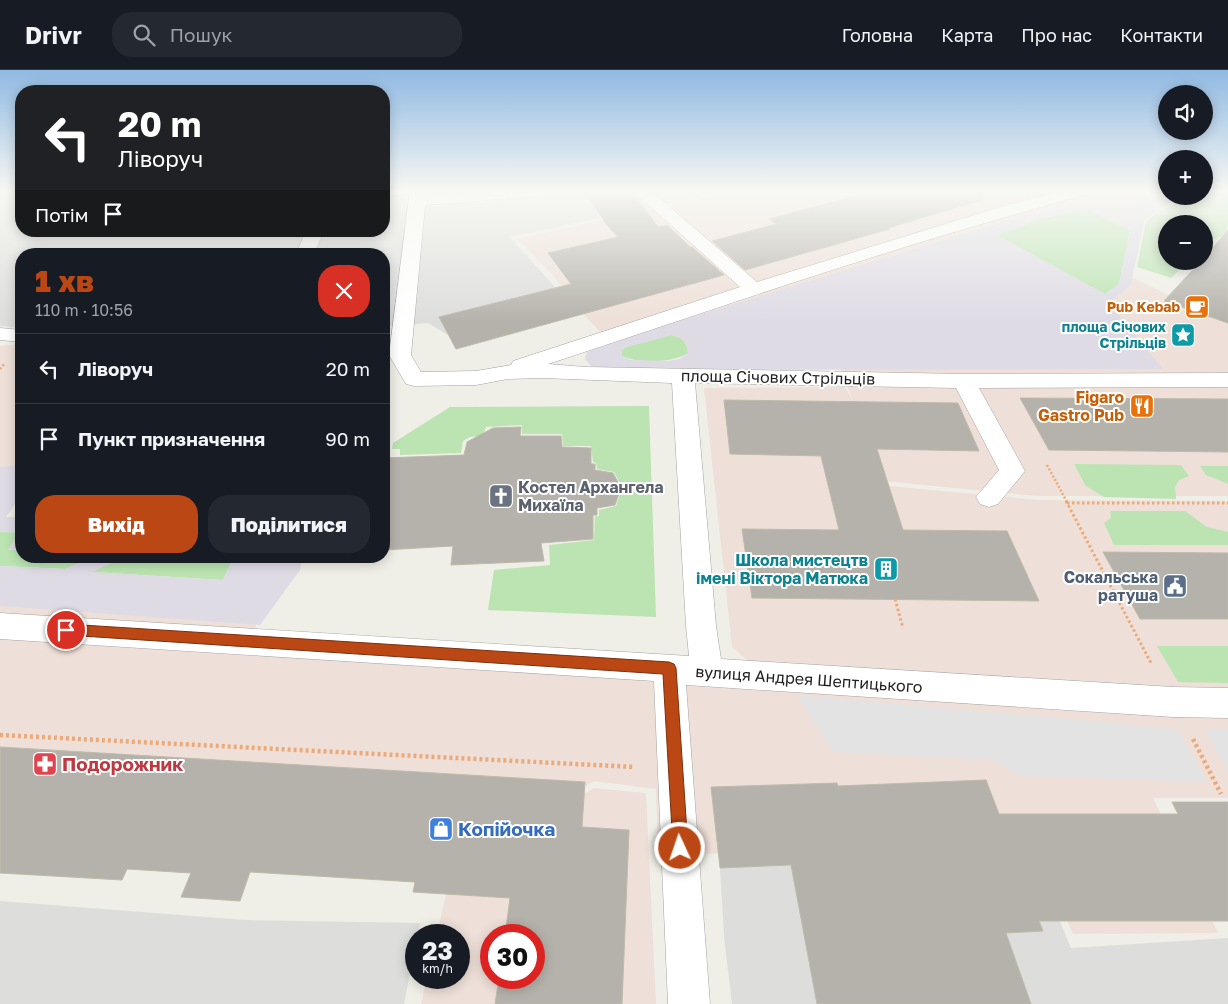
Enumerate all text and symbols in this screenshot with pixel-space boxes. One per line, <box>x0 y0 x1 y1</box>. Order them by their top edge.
search box <box>112 12 462 57</box>
text: Drivr <box>25 20 82 49</box>
icon: search <box>130 21 158 49</box>
text: Пошук <box>170 23 232 46</box>
text: Головна <box>842 24 913 46</box>
text: Карта <box>941 24 993 46</box>
text: Про нас <box>1021 24 1092 46</box>
text: Контакти <box>1120 24 1203 46</box>
map controls <box>1158 85 1213 270</box>
button: sound <box>1158 85 1213 140</box>
text: 20 m <box>118 103 201 145</box>
icon: left <box>35 105 100 170</box>
text: Ліворуч <box>118 145 203 172</box>
button: + <box>1158 150 1213 205</box>
icon: arrive <box>99 200 127 228</box>
text: Потім <box>35 203 89 226</box>
button: − <box>1158 215 1213 270</box>
text: 1 хв <box>35 263 94 299</box>
button: close <box>318 265 370 317</box>
cafe icon: Pub Kebab <box>1184 294 1210 320</box>
place label: Pub Kebab <box>1107 298 1180 315</box>
text: 110 m · 10:56 <box>35 300 133 320</box>
place label: площа Січових Стрільців <box>1062 318 1166 351</box>
place icon: площа Січових Стрільців <box>1170 322 1196 348</box>
icon: left <box>35 355 63 383</box>
text: Ліворуч <box>78 357 153 380</box>
text: 20 m <box>326 357 370 380</box>
street label: площа Січових Стрільців <box>681 365 875 389</box>
place label: Figaro Gastro Pub <box>1038 387 1124 425</box>
restaurant icon: Figaro Gastro Pub <box>1129 393 1155 419</box>
icon: arrive <box>35 425 63 453</box>
text: Пункт призначення <box>78 427 265 450</box>
text: 90 m <box>325 427 370 450</box>
place label: Костел Архангела Михаїла <box>518 477 664 515</box>
church icon: Костел Архангела Михаїла <box>488 483 514 509</box>
button: Вихід <box>35 495 198 553</box>
button: Поділитися <box>208 495 370 553</box>
place label: Школа мистецтв імені Віктора Матюка <box>696 550 868 588</box>
building icon: Школа мистецтв імені Віктора Матюка <box>873 556 899 582</box>
place label: Сокальська ратуша <box>1064 567 1158 605</box>
public building icon: Сокальська ратуша <box>1162 573 1188 599</box>
pin <box>45 609 87 651</box>
icon: arrive <box>52 616 80 644</box>
street label: вулиця Андрея Шептицького <box>695 661 923 697</box>
pharmacy icon: Подорожник <box>32 751 58 777</box>
place label: Подорожник <box>62 752 183 775</box>
shop icon: Копійочка <box>428 816 454 842</box>
place label: Копійочка <box>458 817 555 840</box>
position arrow <box>653 821 705 873</box>
speed limit sign: 30 <box>480 924 545 989</box>
text: 23 <box>422 935 453 966</box>
text: km/h <box>422 961 453 976</box>

